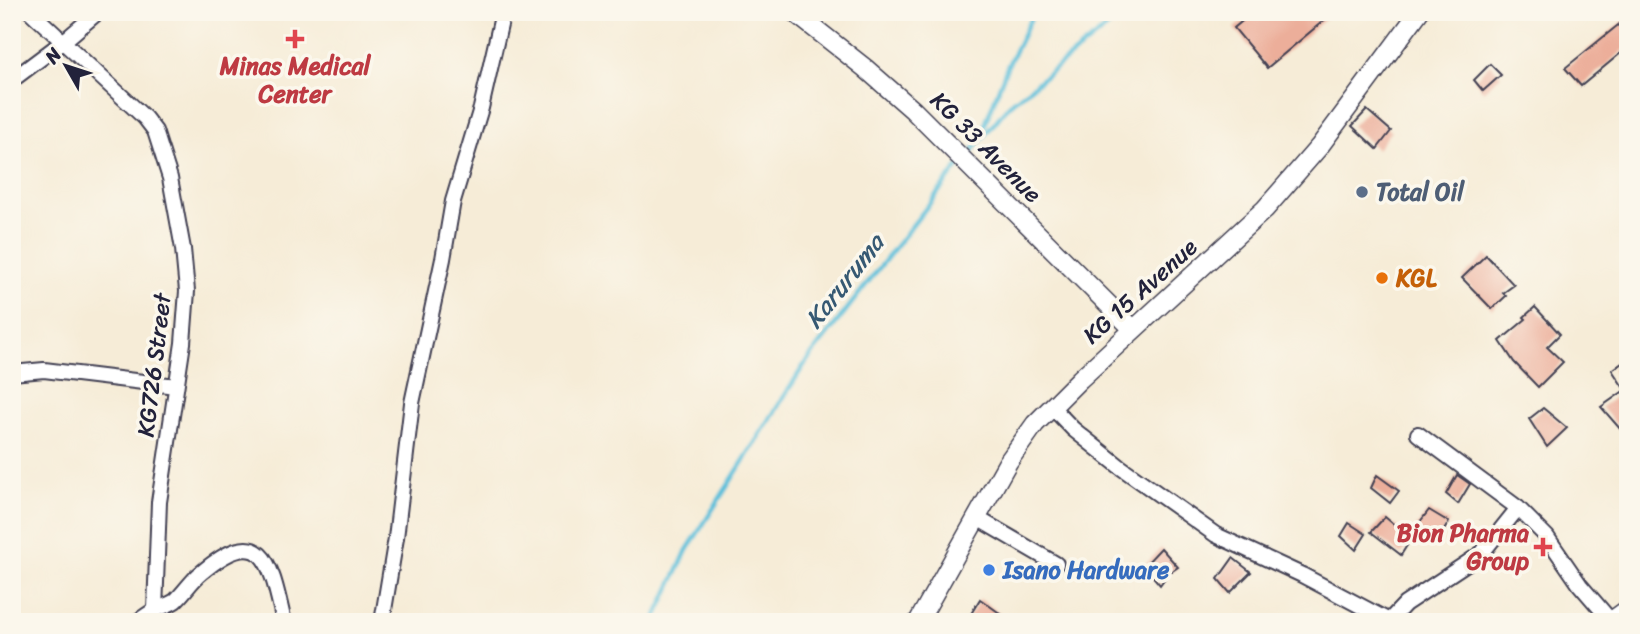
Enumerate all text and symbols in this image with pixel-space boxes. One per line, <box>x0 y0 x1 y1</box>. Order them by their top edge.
marker: Minas Medical Center <box>285 29 305 49</box>
north arrow <box>32 32 102 102</box>
text: N <box>36 39 71 72</box>
place label: Minas Medical Center <box>219 45 372 115</box>
street label: KG 33 Avenue <box>920 81 1052 213</box>
place label: Total Oil <box>1376 171 1465 213</box>
marker: Total Oil <box>1354 184 1370 200</box>
water label: Karuruma <box>792 222 898 339</box>
street label: KG 15 Avenue <box>1073 227 1208 355</box>
place label: KGL <box>1395 257 1438 299</box>
marker: KGL <box>1374 270 1390 286</box>
street label: KG726 Street <box>124 289 184 439</box>
place label: Bion Pharma Group <box>1397 512 1529 582</box>
marker: Bion Pharma Group <box>1535 539 1551 555</box>
place label: Isano Hardware <box>1001 549 1170 591</box>
marker: Isano Hardware <box>981 562 997 578</box>

